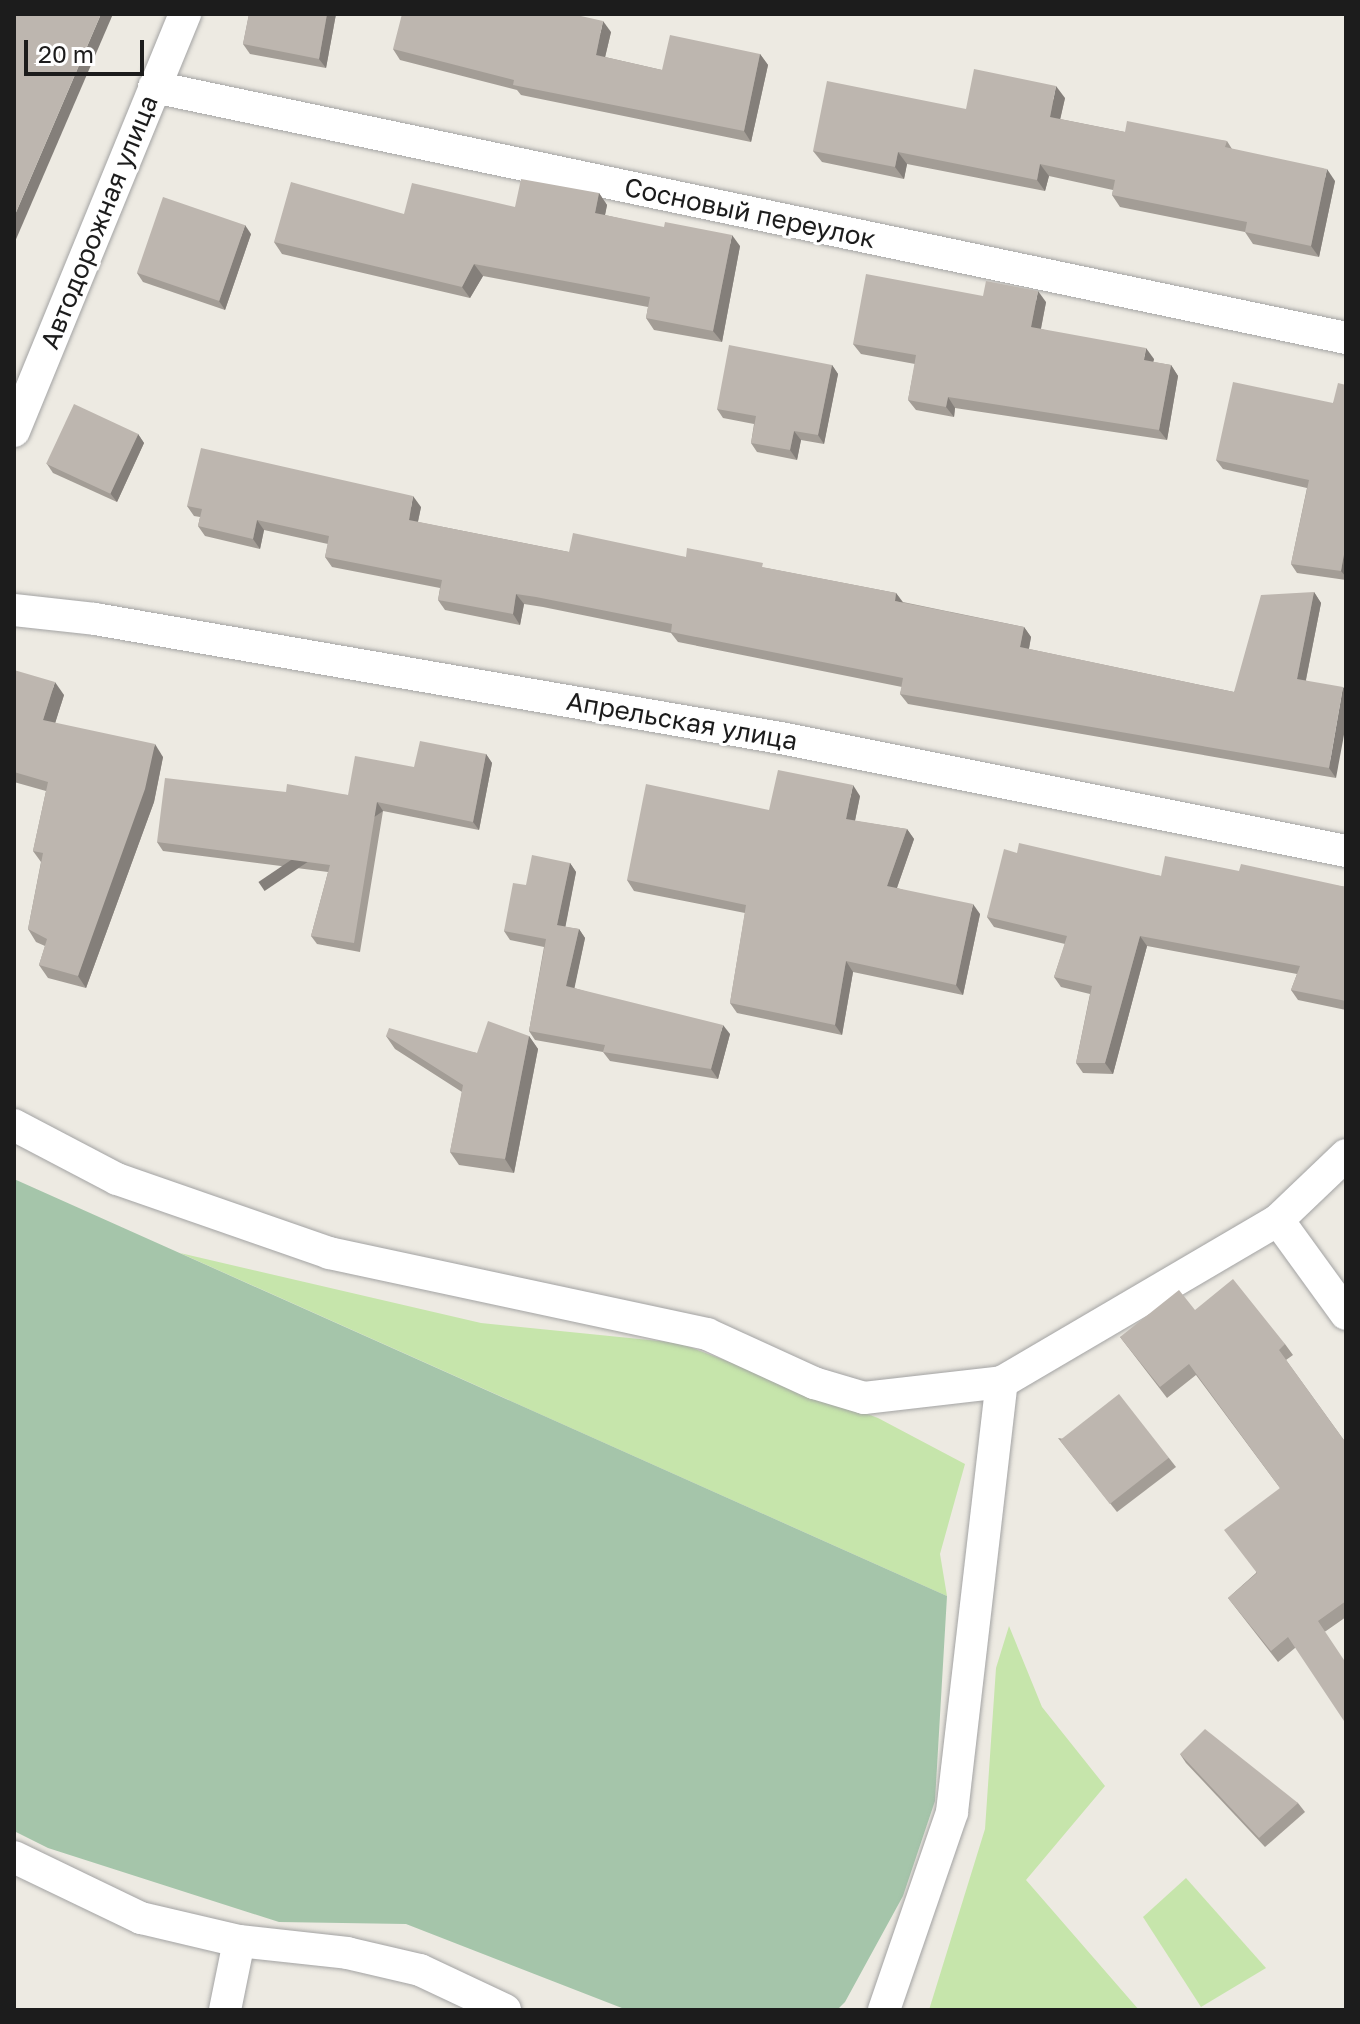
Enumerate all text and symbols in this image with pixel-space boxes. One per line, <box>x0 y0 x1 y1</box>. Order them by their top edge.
scale bar <box>28 24 148 74</box>
text: 20 m <box>38 39 94 68</box>
street label: Автодорожная улица <box>34 91 164 353</box>
street label: Сосновый переулок <box>622 171 878 255</box>
street label: Апрельская улица <box>564 685 800 757</box>

